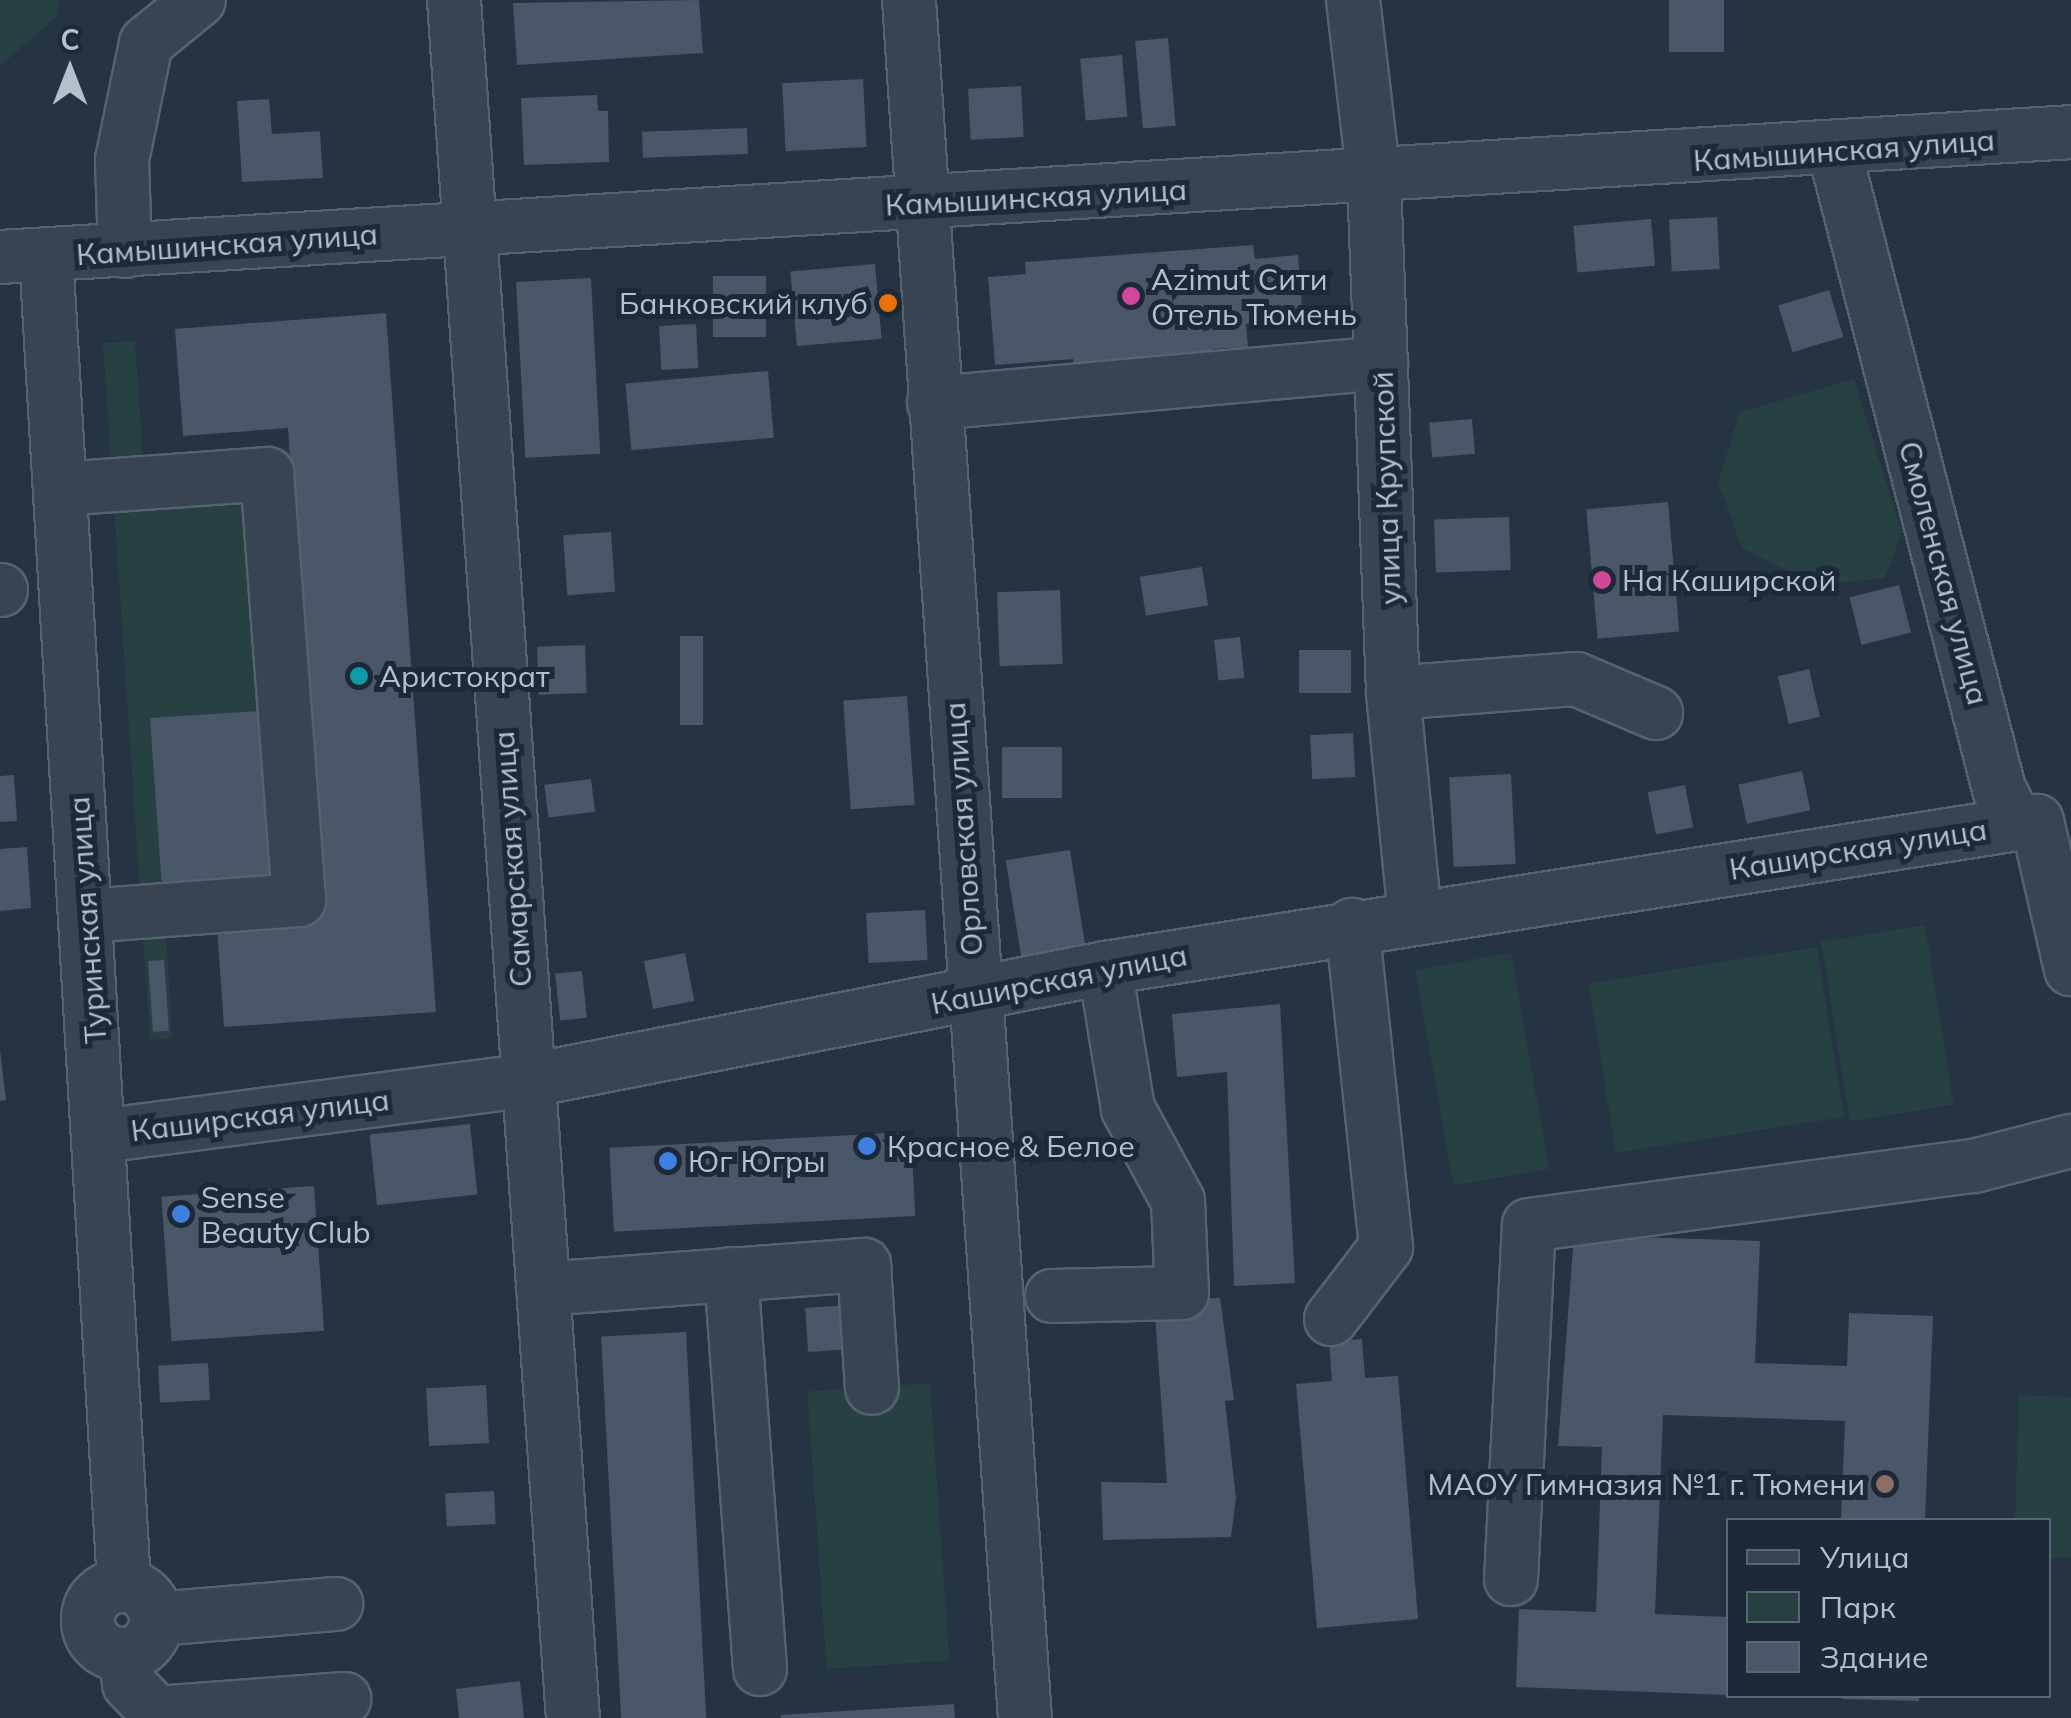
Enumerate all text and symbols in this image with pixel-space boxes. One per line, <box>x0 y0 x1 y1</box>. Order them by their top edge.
north arrow <box>20 20 120 120</box>
text: С <box>60 22 80 57</box>
street label: Камышинская улица <box>1692 122 1996 178</box>
street label: Камышинская улица <box>884 171 1188 223</box>
street label: Камышинская улица <box>75 216 379 272</box>
place label: Azimut Сити Отель Тюмень <box>1151 261 1357 332</box>
place label: Банковский клуб <box>619 285 868 321</box>
marker: Azimut Сити Отель Тюмень <box>1120 285 1142 307</box>
marker: Банковский клуб <box>877 292 899 314</box>
street label: улица Крупской <box>1364 371 1408 605</box>
street label: Смоленская улица <box>1892 437 1996 709</box>
place label: На Каширской <box>1622 562 1836 598</box>
marker: На Каширской <box>1591 569 1613 591</box>
place label: Аристократ <box>379 658 550 694</box>
marker: Аристократ <box>348 665 370 687</box>
street label: Орловская улица <box>936 701 990 957</box>
street label: Самарская улица <box>485 730 539 988</box>
street label: Туринская улица <box>60 795 114 1045</box>
street label: Каширская улица <box>1727 811 1989 887</box>
street label: Каширская улица <box>928 937 1190 1021</box>
street label: Каширская улица <box>129 1081 391 1149</box>
place label: Красное & Белое <box>887 1128 1135 1164</box>
marker: Красное & Белое <box>856 1135 878 1157</box>
place label: Юг Югры <box>688 1143 826 1179</box>
marker: Юг Югры <box>657 1150 679 1172</box>
place label: Sense Beauty Club <box>201 1179 370 1250</box>
marker: Sense Beauty Club <box>170 1203 192 1225</box>
place label: МАОУ Гимназия №1 г. Тюмени <box>1428 1466 1865 1502</box>
marker: МАОУ Гимназия №1 г. Тюмени <box>1874 1473 1896 1495</box>
legend <box>1726 1518 2051 1698</box>
text: Улица <box>1820 1538 1910 1576</box>
text: Парк <box>1820 1588 1896 1626</box>
text: Здание <box>1820 1638 1929 1676</box>

